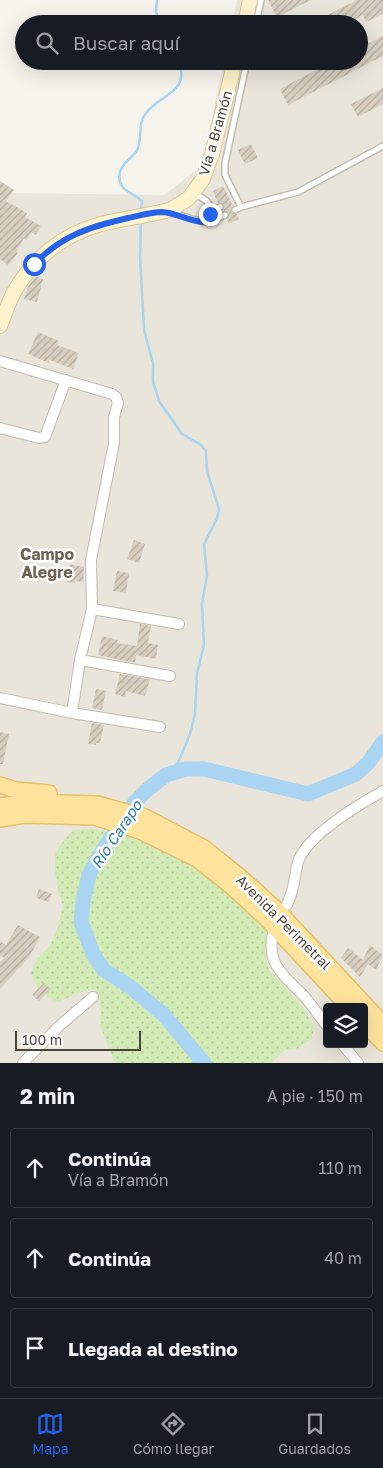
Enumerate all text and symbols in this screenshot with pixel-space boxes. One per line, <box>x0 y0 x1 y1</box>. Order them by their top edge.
search box <box>15 15 368 70</box>
icon: search <box>33 29 61 57</box>
text: Buscar aquí <box>73 31 180 54</box>
street label: Vía a Bramón <box>195 88 235 178</box>
route end <box>199 203 222 226</box>
route start <box>23 253 46 276</box>
district label: Campo Alegre <box>20 544 74 582</box>
water label: Río Carapo <box>87 796 146 871</box>
street label: Avenida Perimetral <box>233 871 335 973</box>
map controls <box>323 1003 368 1048</box>
button: layers <box>323 1003 368 1048</box>
scale bar <box>15 1028 141 1051</box>
text: 100 m <box>22 1031 62 1048</box>
text: 2 min <box>20 1083 75 1109</box>
text: A pie · 150 m <box>267 1086 363 1106</box>
text: Continúa <box>68 1147 151 1170</box>
icon: ahead <box>21 1154 49 1182</box>
text: 110 m <box>318 1158 362 1178</box>
text: Vía a Bramón <box>68 1170 169 1190</box>
icon: ahead <box>21 1244 49 1272</box>
text: Continúa <box>68 1247 151 1270</box>
text: 40 m <box>324 1248 362 1268</box>
icon: arrive <box>21 1334 49 1362</box>
text: Llegada al destino <box>68 1337 238 1360</box>
tab: Mapa <box>32 1410 69 1457</box>
tab: Cómo llegar <box>133 1410 214 1457</box>
tab: Guardados <box>278 1410 351 1457</box>

